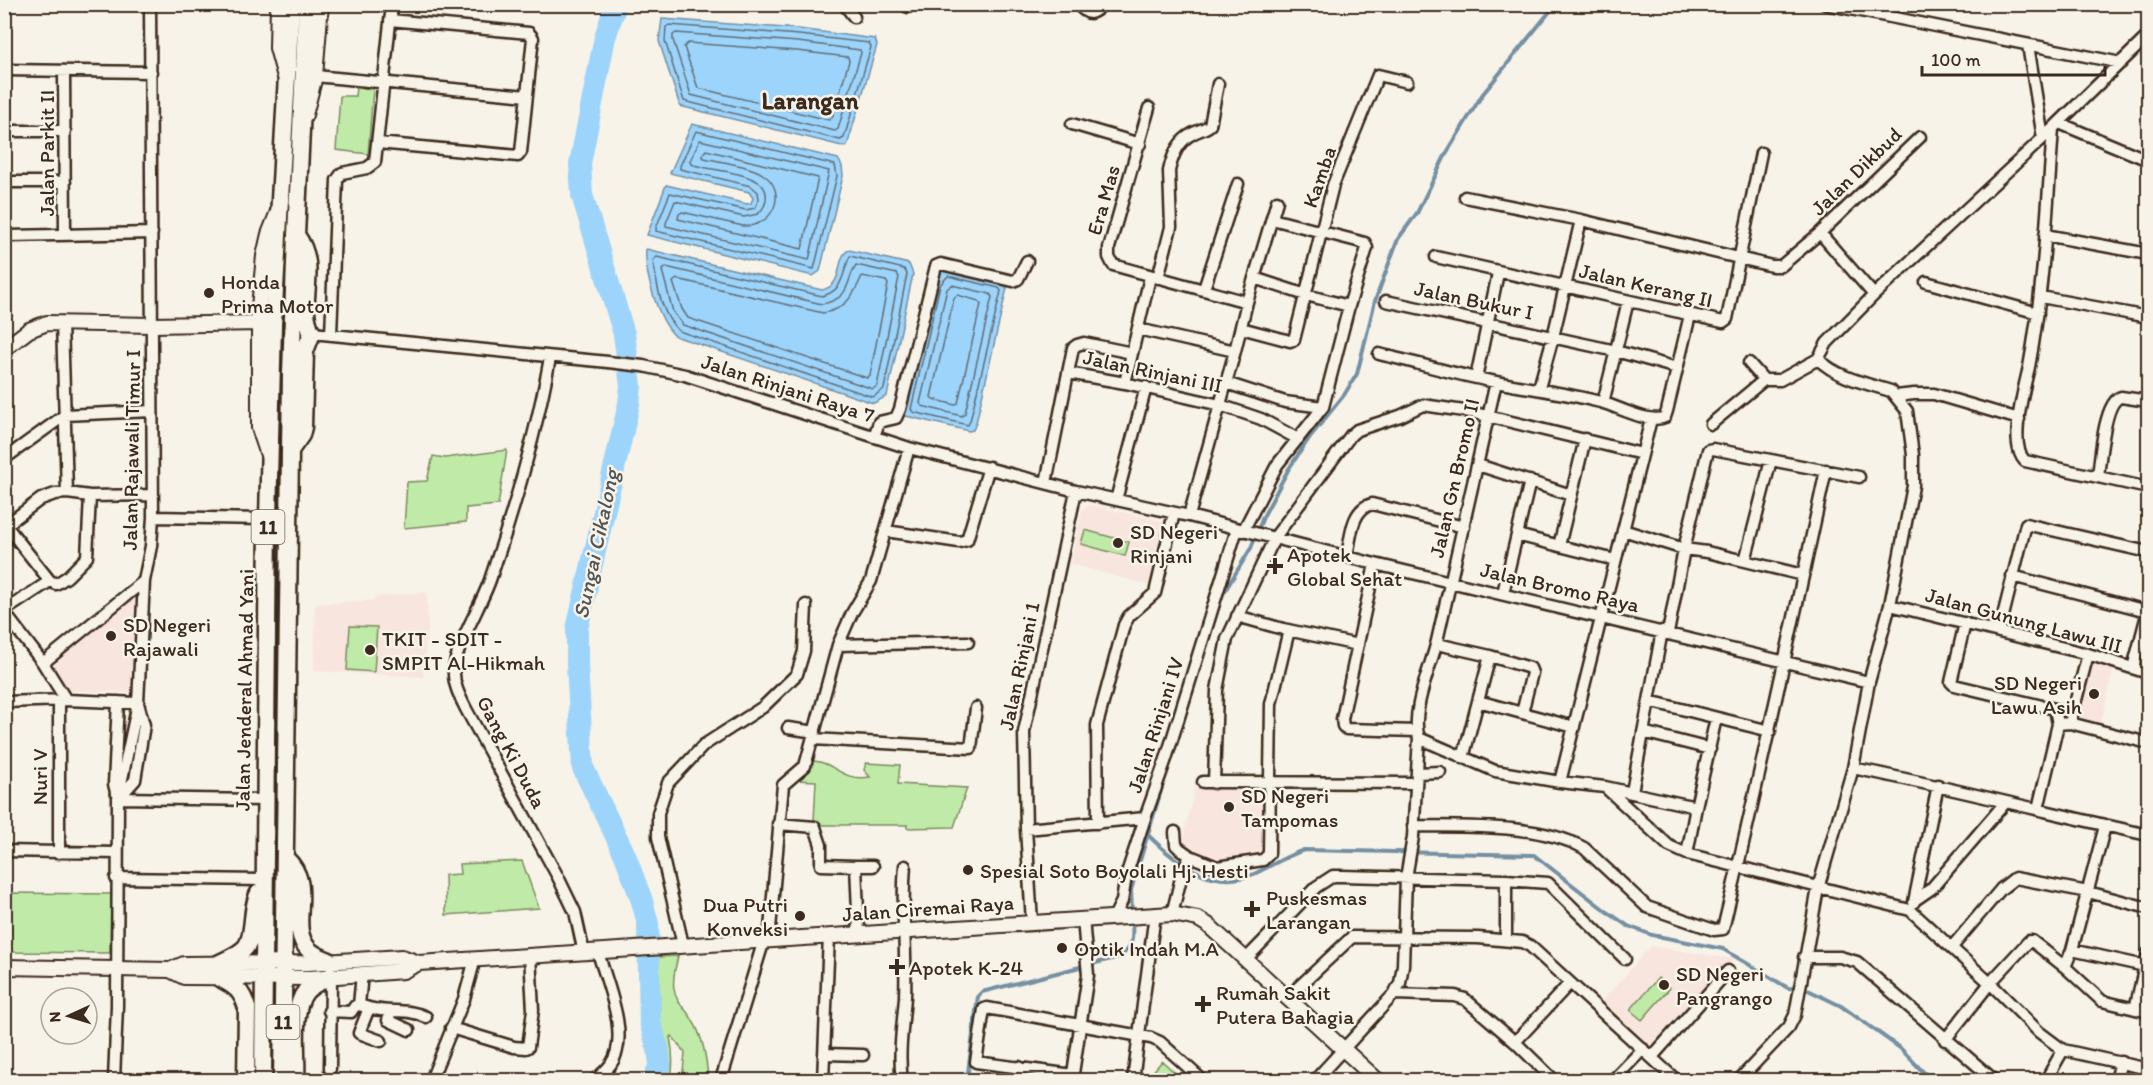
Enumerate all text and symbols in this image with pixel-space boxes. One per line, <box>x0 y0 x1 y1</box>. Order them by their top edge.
scale bar <box>1922 39 2105 77</box>
text: 100 m <box>1931 49 1981 71</box>
district label: Larangan <box>761 86 859 116</box>
street label: Jalan Parkit II <box>34 90 59 216</box>
street label: Jalan Dikbud <box>1806 122 1906 220</box>
street label: Kamba <box>1297 143 1341 211</box>
street label: Era Mas <box>1081 162 1125 238</box>
street label: Jalan Kerang II <box>1577 258 1715 312</box>
place label: Honda Prima Motor <box>221 269 334 318</box>
street label: Jalan Bukur I <box>1412 275 1536 325</box>
marker: Honda Prima Motor <box>202 286 216 300</box>
street label: Jalan Rinjani III <box>1081 344 1225 398</box>
street label: Jalan Rinjani Raya 7 <box>698 348 878 428</box>
street label: Jalan Rajawali Timur I <box>117 349 145 551</box>
street label: Jalan Gn Bromo II <box>1424 396 1484 560</box>
water label: Sungai Cikalong <box>567 464 626 621</box>
road number: 11 <box>252 510 284 544</box>
place label: SD Negeri Rinjani <box>1130 519 1218 568</box>
marker: SD Negeri Rinjani <box>1111 536 1125 550</box>
place label: Apotek Global Sehat <box>1287 542 1402 591</box>
street label: Jalan Bromo Raya <box>1478 557 1642 617</box>
marker: Apotek Global Sehat <box>1268 559 1282 573</box>
street label: Jalan Jenderal Ahmad Yani <box>229 569 259 811</box>
street label: Jalan Gunung Lawu III <box>1923 582 2125 658</box>
street label: Jalan Rinjani 1 <box>993 599 1045 732</box>
place label: SD Negeri Rajawali <box>123 612 211 661</box>
place label: TKIT - SDIT - SMPIT Al-Hikmah <box>382 626 546 675</box>
marker: SD Negeri Rajawali <box>104 629 118 643</box>
marker: TKIT - SDIT - SMPIT Al-Hikmah <box>363 643 377 657</box>
street label: Jalan Rinjani IV <box>1121 654 1189 796</box>
place label: SD Negeri Lawu Asih <box>1991 670 2082 719</box>
marker: SD Negeri Lawu Asih <box>2087 687 2101 701</box>
street label: Gang Ki Duda <box>472 691 552 813</box>
street label: Nuri V <box>27 748 52 805</box>
place label: SD Negeri Tampomas <box>1241 783 1338 832</box>
marker: SD Negeri Tampomas <box>1222 800 1236 814</box>
place label: Spesial Soto Boyolali Hj. Hesti <box>980 858 1249 883</box>
marker: Spesial Soto Boyolali Hj. Hesti <box>961 863 975 877</box>
place label: Puskesmas Larangan <box>1266 885 1367 934</box>
street label: Jalan Ciremai Raya <box>841 890 1015 926</box>
place label: Dua Putri Konveksi <box>703 892 788 941</box>
marker: Puskesmas Larangan <box>1243 900 1261 918</box>
marker: Dua Putri Konveksi <box>793 909 807 923</box>
place label: Optik Indah M.A <box>1074 936 1220 961</box>
marker: Optik Indah M.A <box>1055 941 1069 955</box>
place label: Apotek K-24 <box>909 955 1024 980</box>
marker: Apotek K-24 <box>890 960 904 974</box>
place label: SD Negeri Pangrango <box>1676 961 1773 1010</box>
marker: SD Negeri Pangrango <box>1657 978 1671 992</box>
place label: Rumah Sakit Putera Bahagia <box>1216 980 1354 1029</box>
north arrow <box>39 986 99 1046</box>
marker: Rumah Sakit Putera Bahagia <box>1194 995 1212 1013</box>
road number: 11 <box>266 1005 300 1039</box>
text: N <box>45 1011 64 1023</box>

